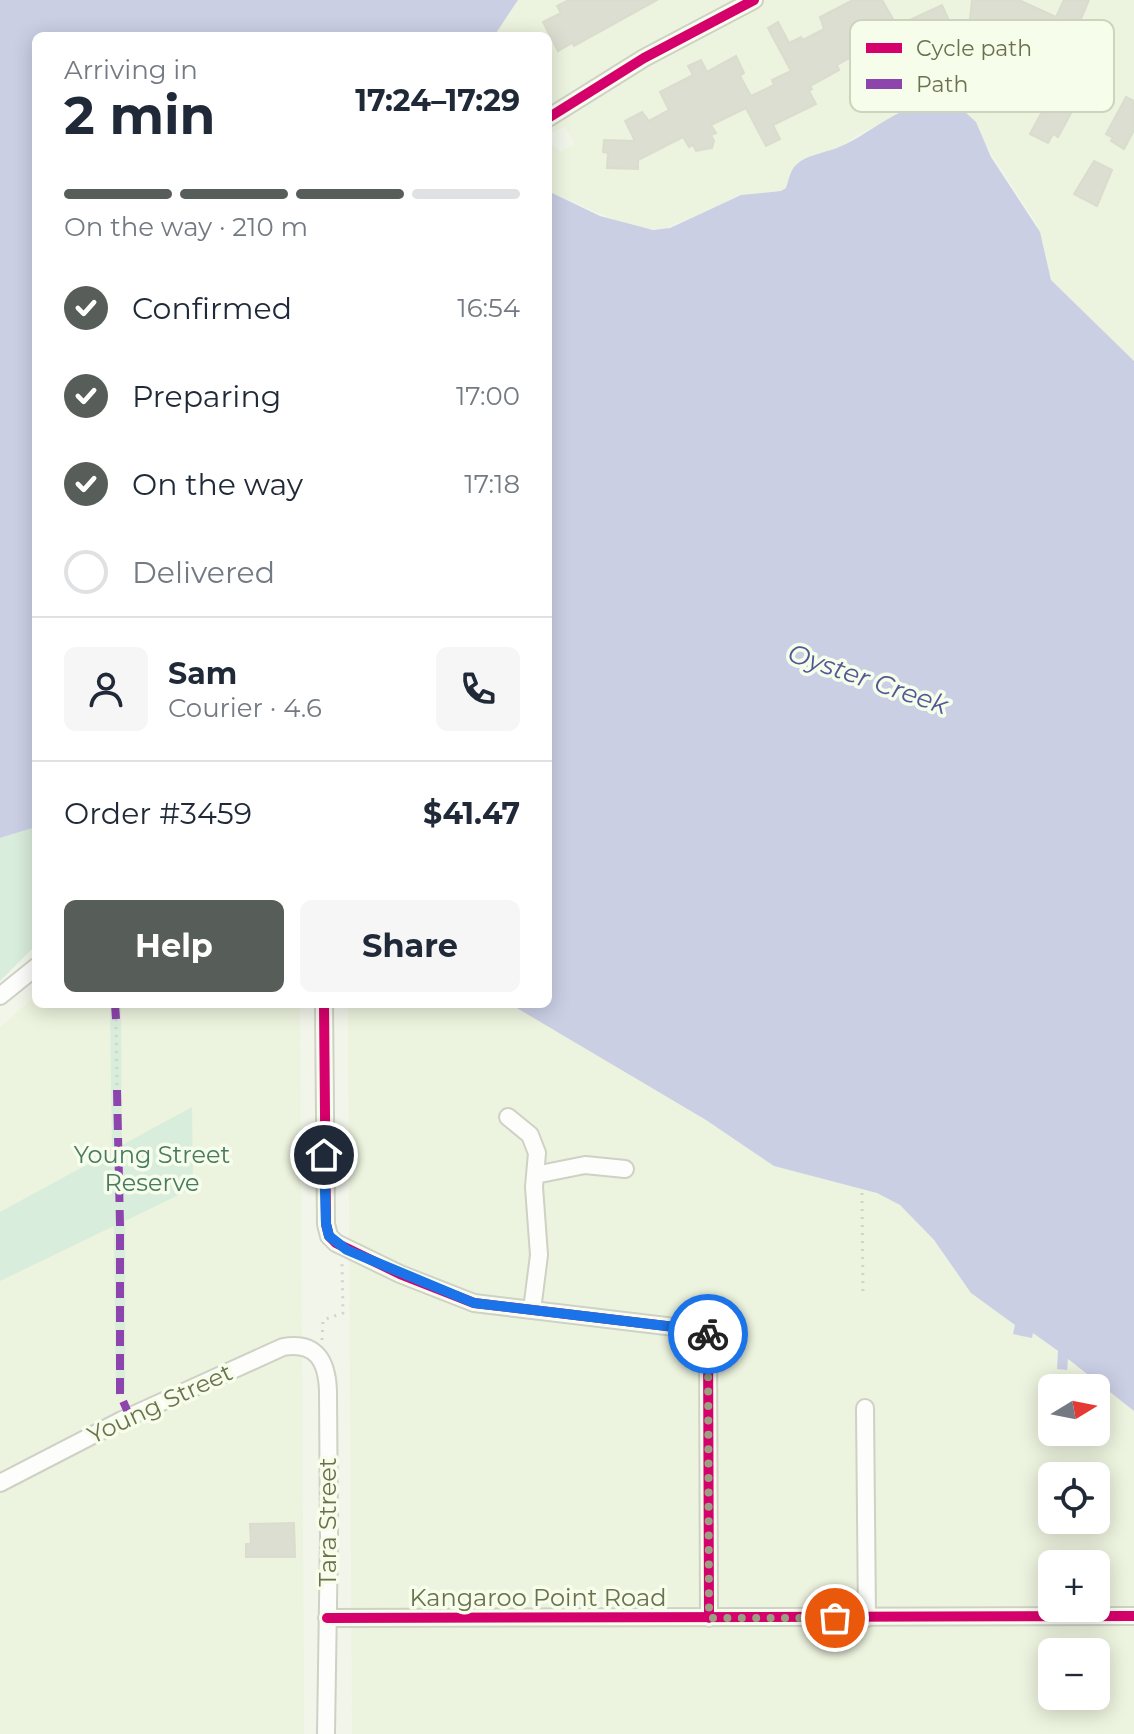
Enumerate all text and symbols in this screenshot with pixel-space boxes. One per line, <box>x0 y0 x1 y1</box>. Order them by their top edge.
legend <box>850 20 1114 112</box>
text: Cycle path <box>916 35 1032 62</box>
text: Arriving in <box>64 54 198 86</box>
text: Path <box>916 71 968 98</box>
text: 17:24–17:29 <box>355 82 520 119</box>
text: 2 min <box>64 84 216 147</box>
text: On the way · 210 m <box>64 211 308 243</box>
icon: check <box>64 286 108 330</box>
text: Confirmed <box>132 290 292 327</box>
text: 16:54 <box>457 292 520 324</box>
icon: check <box>64 374 108 418</box>
text: Preparing <box>132 378 281 415</box>
text: 17:00 <box>456 380 520 412</box>
icon: check <box>64 462 108 506</box>
text: On the way <box>132 466 303 503</box>
text: 17:18 <box>464 468 520 500</box>
text: Delivered <box>132 554 275 591</box>
water label: Oyster Creek <box>784 637 954 722</box>
button: person <box>64 647 148 731</box>
button: phone <box>436 647 520 731</box>
text: Sam <box>168 655 237 692</box>
text: Courier · 4.6 <box>168 692 322 724</box>
text: Order #3459 <box>64 795 252 832</box>
text: $41.47 <box>423 795 520 832</box>
button: Help <box>64 900 284 992</box>
button: Share <box>300 900 520 992</box>
pin <box>290 1121 358 1189</box>
icon: home <box>302 1133 346 1177</box>
park label: Young Street Reserve <box>74 1140 230 1197</box>
courier <box>668 1294 748 1374</box>
icon: bike <box>686 1312 730 1356</box>
street label: Young Street <box>83 1357 237 1450</box>
north arrow <box>1038 1374 1110 1446</box>
map controls <box>1038 1374 1110 1710</box>
street label: Tara Street <box>313 1457 342 1586</box>
button: locate <box>1038 1462 1110 1534</box>
button: + <box>1038 1550 1110 1622</box>
street label: Kangaroo Point Road <box>410 1583 666 1612</box>
pin <box>801 1584 869 1652</box>
icon: bag <box>813 1596 857 1640</box>
button: − <box>1038 1638 1110 1710</box>

